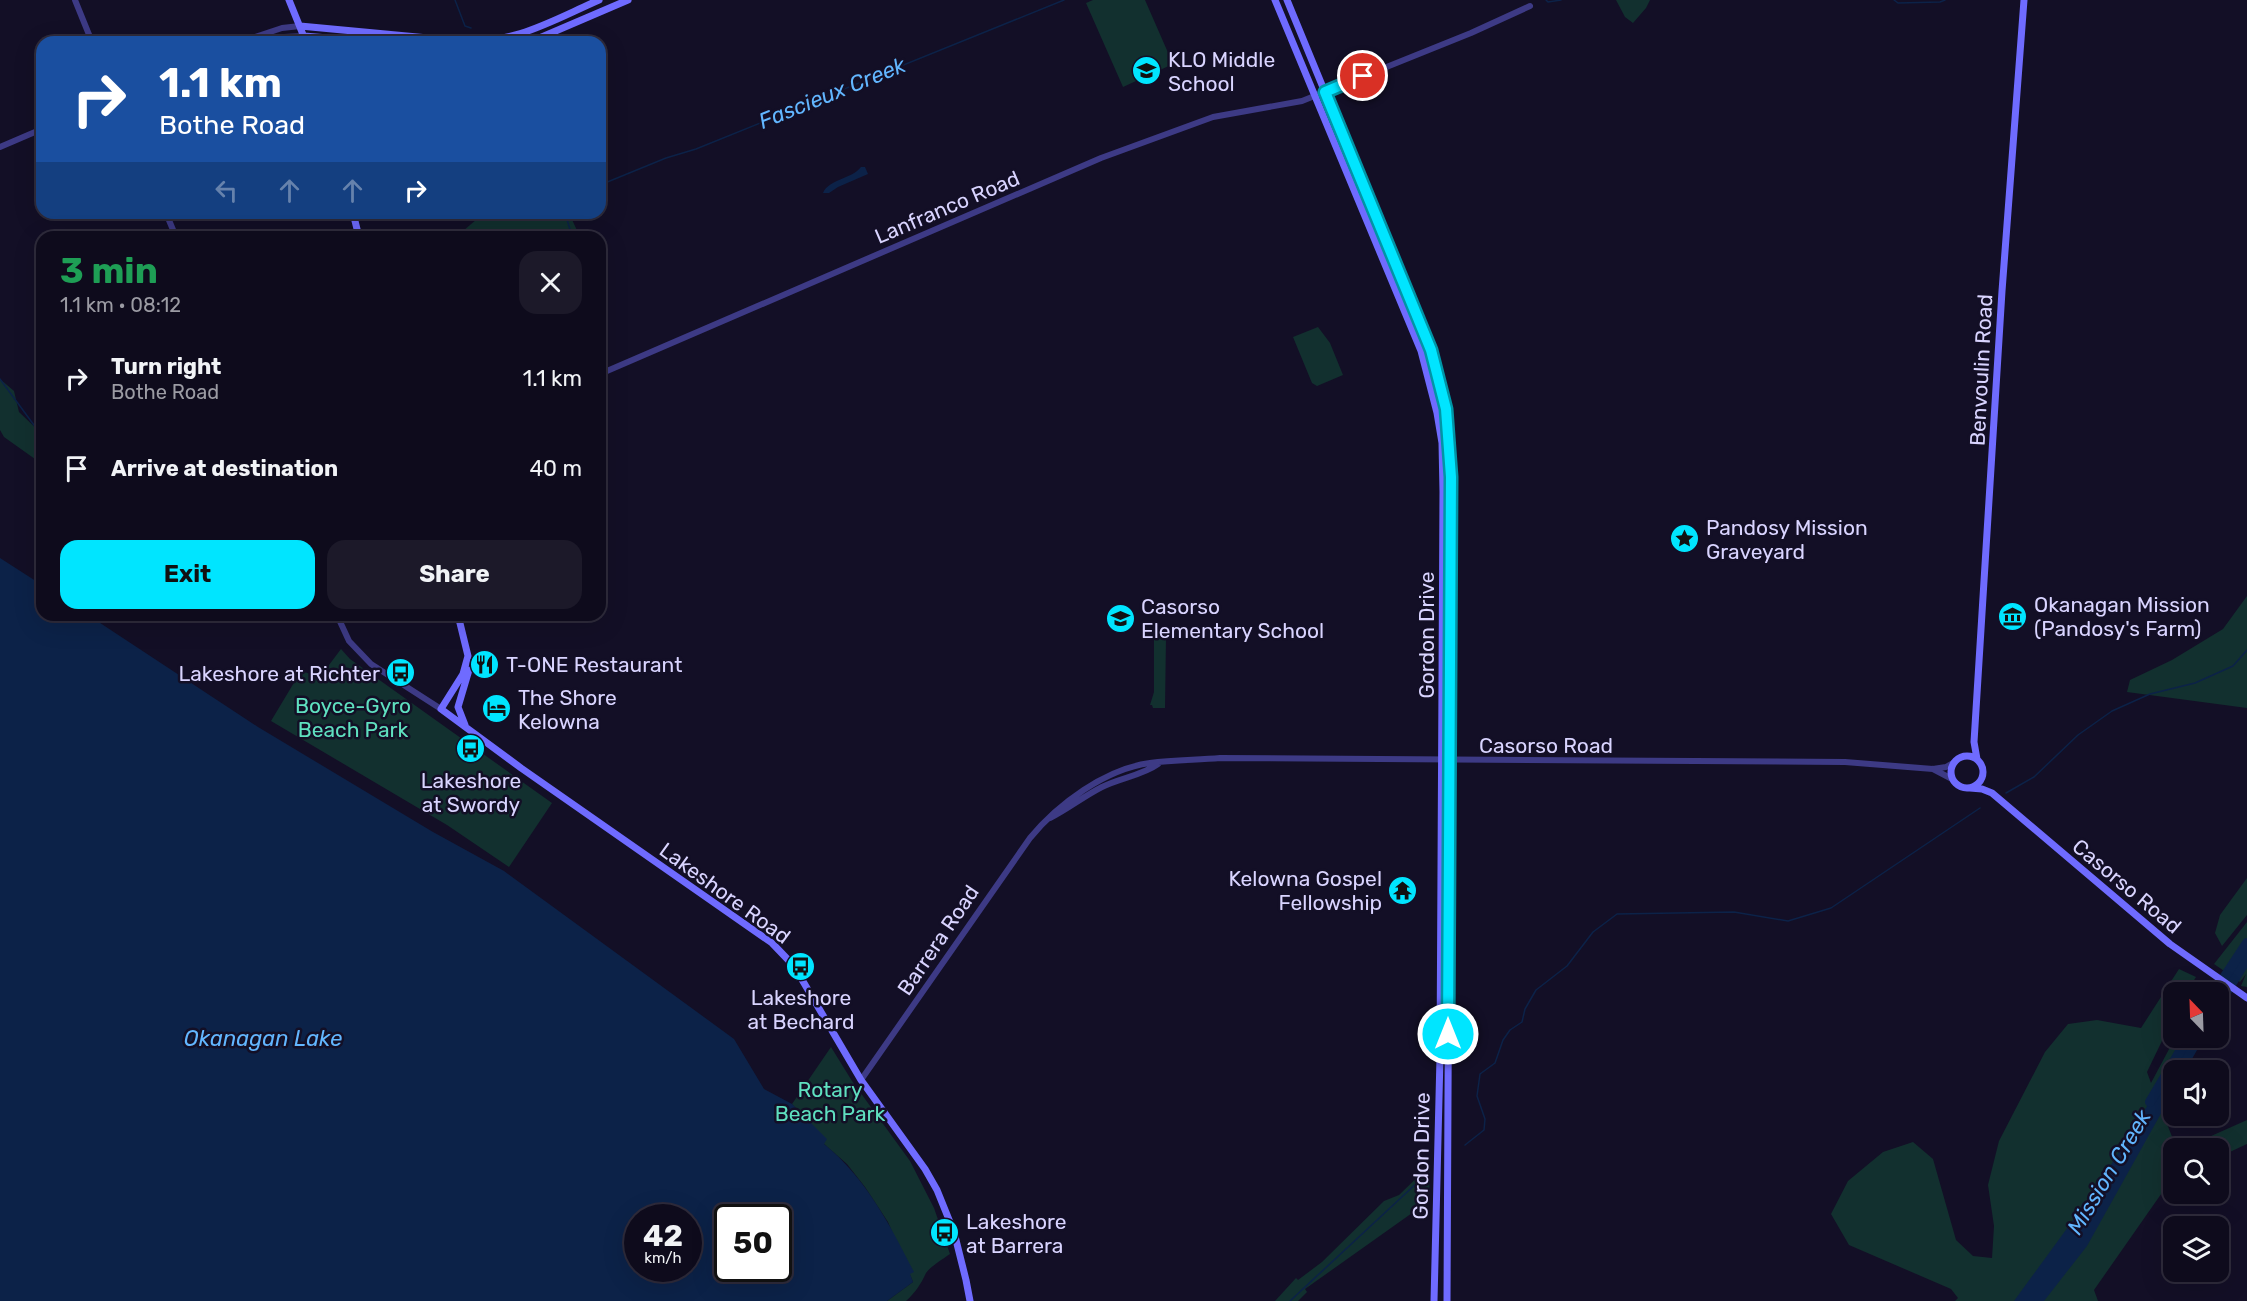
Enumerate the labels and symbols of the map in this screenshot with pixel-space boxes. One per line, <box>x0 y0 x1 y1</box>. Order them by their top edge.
place label: KLO Middle School <box>1168 47 1275 96</box>
pin <box>1337 50 1388 101</box>
water label: Fascieux Creek <box>755 51 910 135</box>
school or university icon: KLO Middle School <box>1131 55 1163 87</box>
street label: Lanfranco Road <box>871 165 1023 249</box>
street label: Benvoulin Road <box>1965 293 1997 447</box>
place label: Pandosy Mission Graveyard <box>1706 515 1868 564</box>
place icon: Pandosy Mission Graveyard <box>1669 523 1701 555</box>
street label: Gordon Drive <box>1414 571 1439 699</box>
place label: Okanagan Mission (Pandosy's Farm) <box>2034 592 2210 641</box>
place label: Casorso Elementary School <box>1141 594 1324 643</box>
museum icon: Okanagan Mission (Pandosy's Farm) <box>1997 600 2029 632</box>
school or university icon: Casorso Elementary School <box>1104 602 1136 634</box>
restaurant icon: T-ONE Restaurant <box>469 648 501 680</box>
place label: T-ONE Restaurant <box>506 652 682 677</box>
bus stop icon: Lakeshore at Richter <box>385 657 417 689</box>
place label: Lakeshore at Richter <box>178 661 380 686</box>
place label: The Shore Kelowna <box>518 685 617 734</box>
park label: Boyce-Gyro Beach Park <box>295 693 411 742</box>
hotel icon: The Shore Kelowna <box>481 693 513 725</box>
bus stop icon: Lakeshore at Swordy <box>455 733 487 765</box>
street label: Casorso Road <box>1479 733 1613 758</box>
place label: Lakeshore at Swordy <box>421 768 521 817</box>
street label: Casorso Road <box>2068 833 2186 939</box>
street label: Lakeshore Road <box>655 837 795 949</box>
place label: Kelowna Gospel Fellowship <box>1229 866 1382 915</box>
temple icon: Kelowna Gospel Fellowship <box>1387 874 1419 906</box>
street label: Barrera Road <box>892 880 984 1000</box>
bus stop icon: Lakeshore at Bechard <box>785 950 817 982</box>
north arrow <box>2163 982 2229 1048</box>
place label: Lakeshore at Bechard <box>748 985 854 1034</box>
position arrow <box>1416 1002 1480 1066</box>
water label: Okanagan Lake <box>184 1025 342 1052</box>
park label: Rotary Beach Park <box>775 1077 885 1126</box>
street label: Gordon Drive <box>1407 1092 1435 1220</box>
water label: Mission Creek <box>2061 1104 2157 1239</box>
speed limit sign: 50 <box>714 1204 792 1282</box>
place label: Lakeshore at Barrera <box>966 1209 1067 1258</box>
bus stop icon: Lakeshore at Barrera <box>929 1217 961 1249</box>

